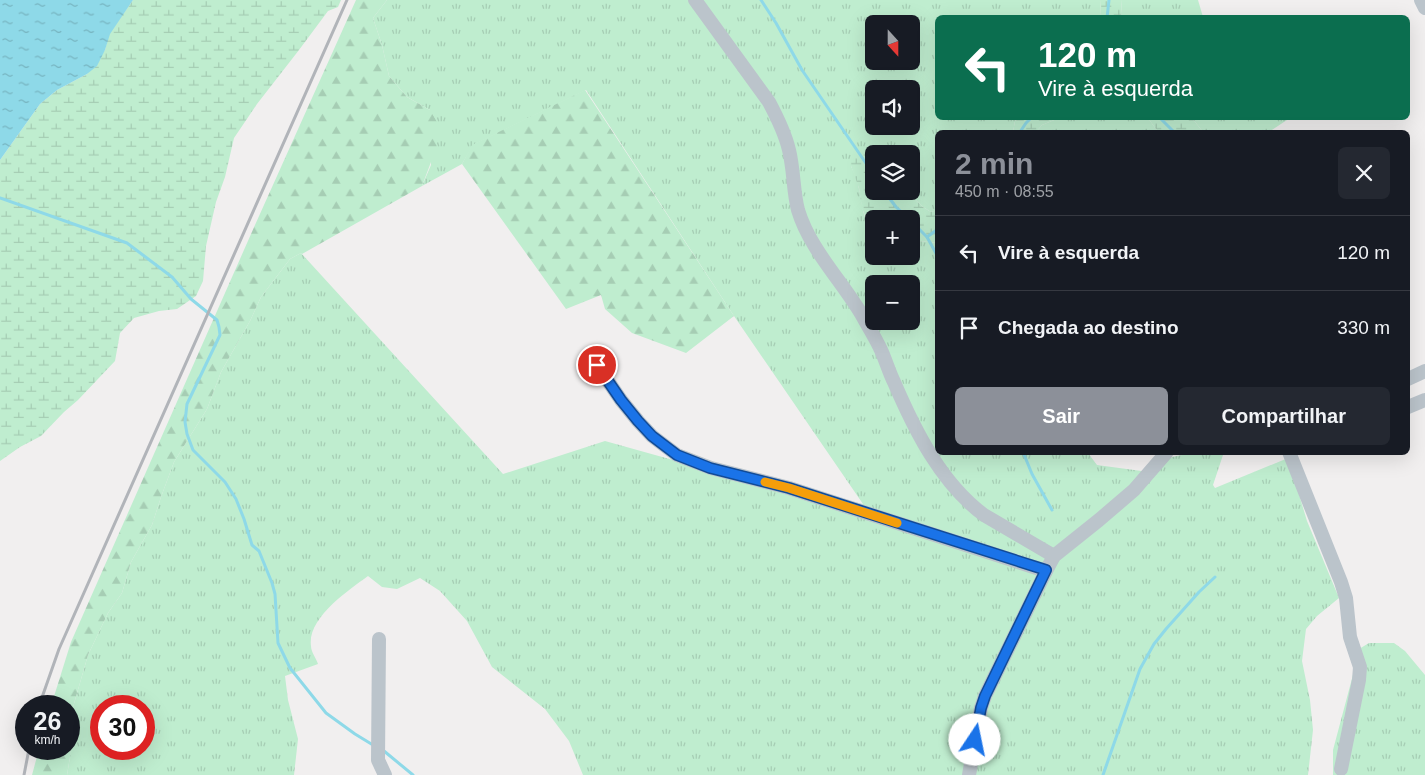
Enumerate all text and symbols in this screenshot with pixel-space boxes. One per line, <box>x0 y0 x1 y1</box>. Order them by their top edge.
north arrow <box>865 15 920 70</box>
map controls <box>865 15 920 330</box>
icon: left <box>955 35 1020 100</box>
text: 120 m <box>1038 35 1137 74</box>
text: Vire à esquerda <box>1038 76 1193 101</box>
button: sound <box>865 80 920 135</box>
button: layers <box>865 145 920 200</box>
text: 2 min <box>955 147 1033 180</box>
button: close <box>1338 147 1390 199</box>
text: 450 m · 08:55 <box>955 183 1054 200</box>
button: + <box>865 210 920 265</box>
icon: left <box>955 239 983 267</box>
text: Vire à esquerda <box>998 242 1139 263</box>
text: 120 m <box>1337 242 1390 263</box>
button: − <box>865 275 920 330</box>
icon: arrive <box>955 314 983 342</box>
text: Chegada ao destino <box>998 317 1179 338</box>
text: 330 m <box>1337 317 1390 338</box>
pin <box>576 344 618 386</box>
icon: arrive <box>583 351 611 379</box>
button: Sair <box>955 387 1168 445</box>
button: Compartilhar <box>1178 387 1390 445</box>
speed limit sign: 30 <box>90 695 155 760</box>
text: 26 <box>34 707 61 735</box>
position arrow <box>948 713 1000 765</box>
text: km/h <box>34 733 61 747</box>

